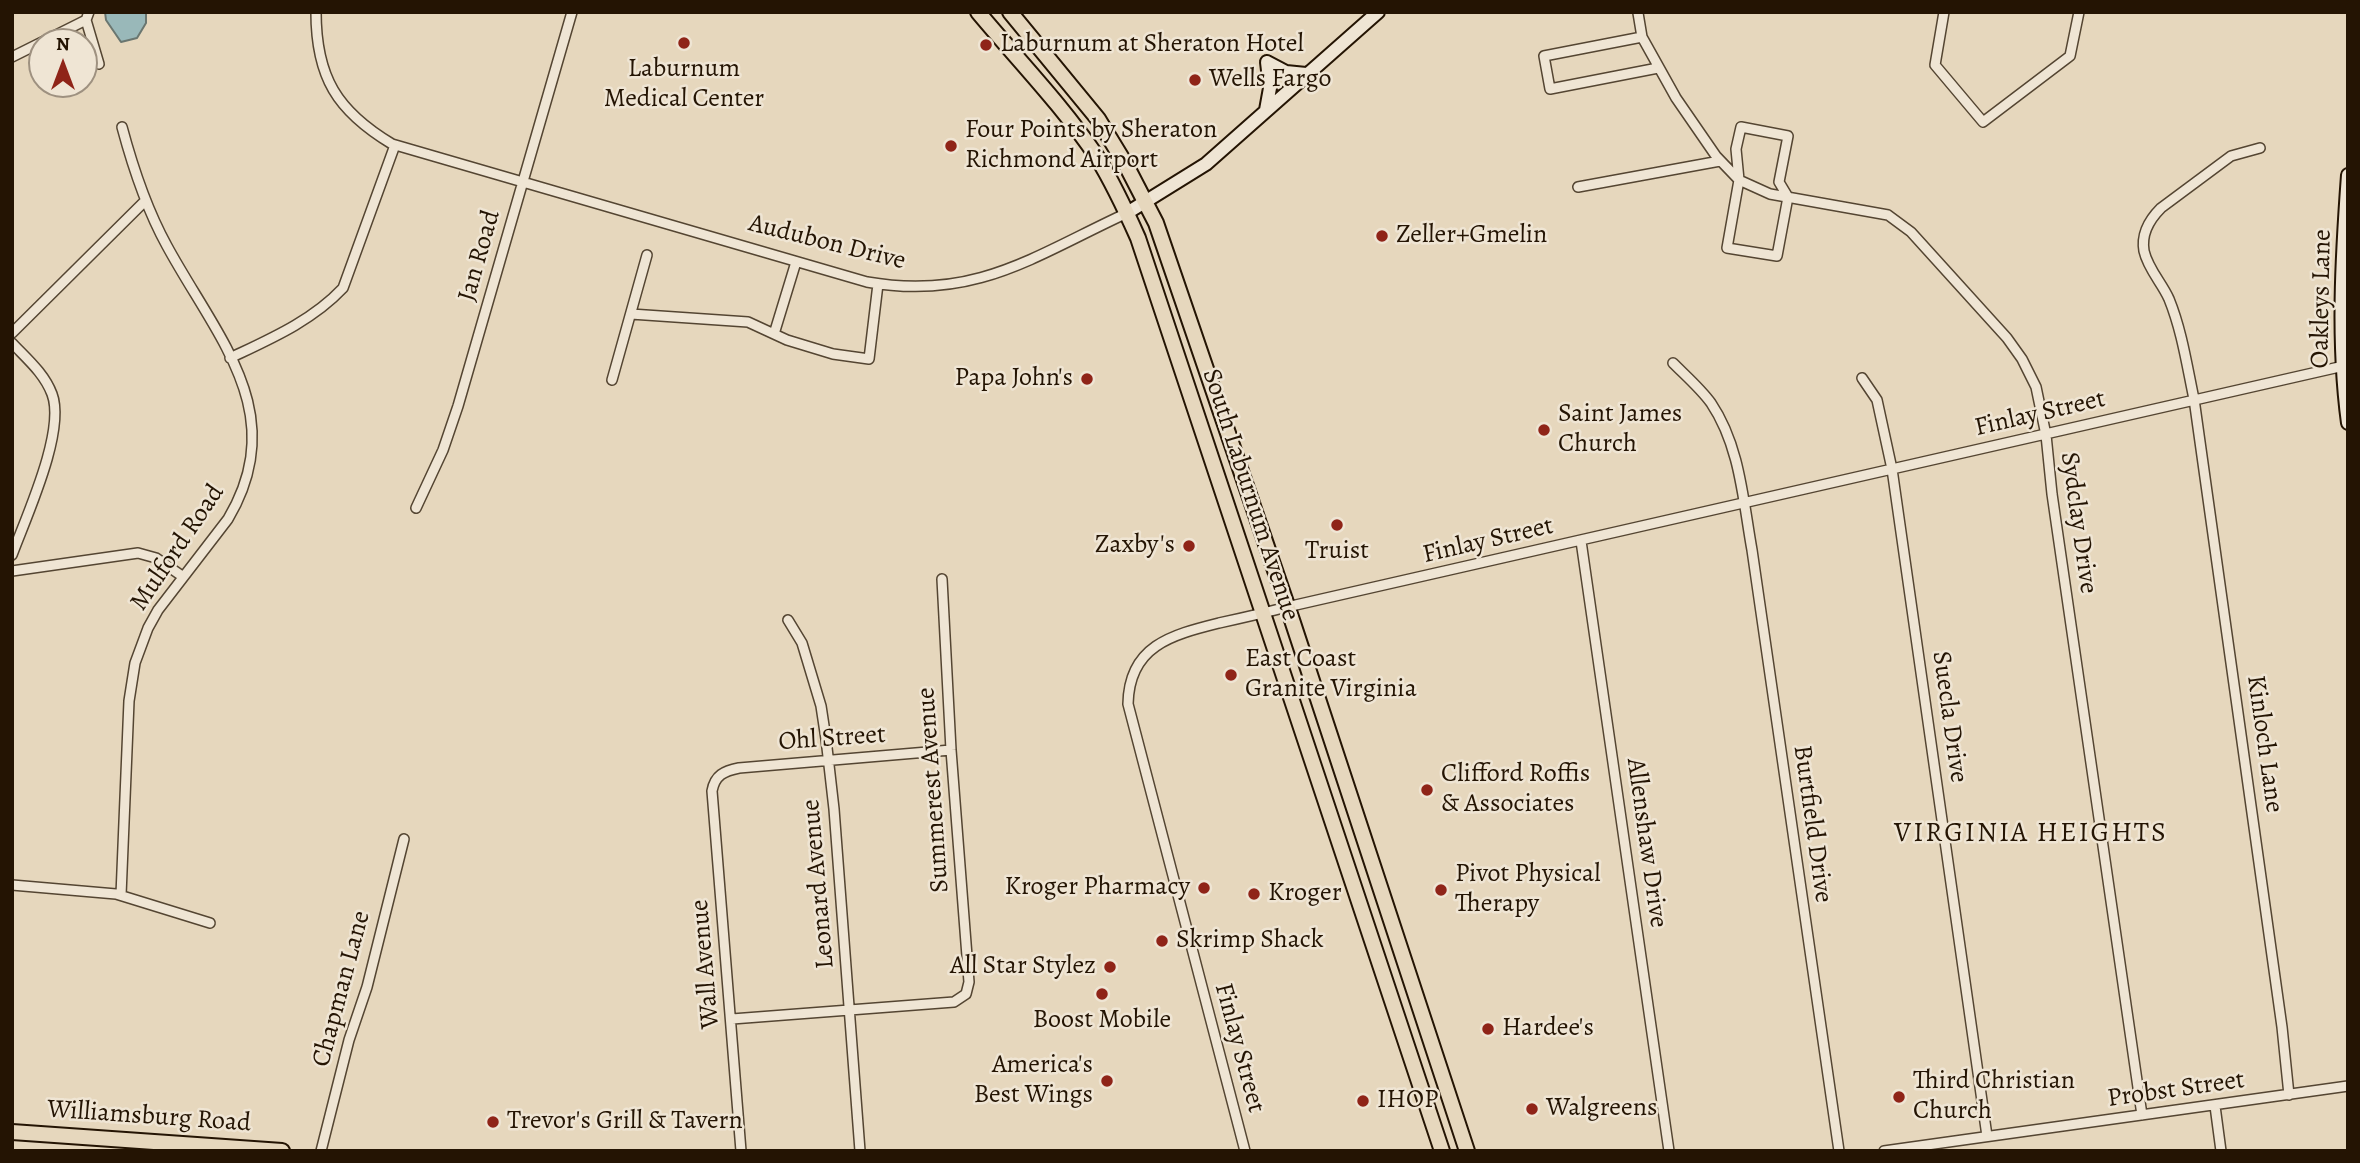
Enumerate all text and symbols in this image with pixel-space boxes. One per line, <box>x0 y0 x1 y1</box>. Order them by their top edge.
north arrow <box>28 28 98 98</box>
place label: Laburnum at Sheraton Hotel <box>1000 29 1304 61</box>
text: N <box>56 31 70 57</box>
marker: Laburnum Medical Center <box>676 35 692 51</box>
marker: Laburnum at Sheraton Hotel <box>978 37 994 53</box>
place label: Laburnum Medical Center <box>604 54 764 116</box>
place label: Wells Fargo <box>1209 64 1331 96</box>
marker: Wells Fargo <box>1187 72 1203 88</box>
place label: Four Points by Sheraton Richmond Airport <box>965 115 1217 176</box>
marker: Four Points by Sheraton Richmond Airport <box>943 138 959 154</box>
street label: Jan Road <box>452 207 508 305</box>
street label: Audubon Drive <box>745 208 909 278</box>
place label: Zeller+Gmelin <box>1396 220 1547 252</box>
marker: Zeller+Gmelin <box>1374 228 1390 244</box>
street label: Oakleys Lane <box>2305 229 2339 369</box>
place label: Papa John's <box>955 363 1073 395</box>
street label: South Laburnum Avenue <box>1195 365 1305 625</box>
marker: Papa John's <box>1079 371 1095 387</box>
street label: Finlay Street <box>1972 384 2108 444</box>
place label: Saint James Church <box>1558 399 1682 460</box>
marker: Saint James Church <box>1536 422 1552 438</box>
street label: Sydclay Drive <box>2053 450 2103 596</box>
street label: Mulford Road <box>124 479 232 617</box>
street label: Finlay Street <box>1420 511 1556 571</box>
marker: Truist <box>1329 517 1345 533</box>
place label: Zaxby's <box>1095 530 1175 562</box>
place label: Truist <box>1305 536 1369 568</box>
marker: Zaxby's <box>1181 538 1197 554</box>
place label: East Coast Granite Virginia <box>1245 644 1417 706</box>
street label: Suecla Drive <box>1924 649 1974 785</box>
marker: East Coast Granite Virginia <box>1223 667 1239 683</box>
street label: Kinloch Lane <box>2239 673 2289 815</box>
street label: Summerest Avenue <box>911 686 957 894</box>
street label: Ohl Street <box>777 720 887 758</box>
street label: Burtfield Drive <box>1785 743 1839 905</box>
street label: Allenshaw Drive <box>1619 756 1673 930</box>
place label: Clifford Roffis & Associates <box>1441 759 1590 820</box>
marker: Clifford Roffis & Associates <box>1419 782 1435 798</box>
street label: Leonard Avenue <box>796 798 842 970</box>
district label: VIRGINIA HEIGHTS <box>1896 817 2166 851</box>
place label: Pivot Physical Therapy <box>1455 859 1601 920</box>
place label: Kroger Pharmacy <box>1005 872 1190 904</box>
place label: Kroger <box>1268 878 1342 910</box>
marker: Kroger Pharmacy <box>1196 880 1212 896</box>
marker: Pivot Physical Therapy <box>1433 882 1449 898</box>
marker: Kroger <box>1246 886 1262 902</box>
street label: Wall Avenue <box>685 898 727 1030</box>
street label: Chapman Lane <box>306 908 378 1070</box>
place label: Skrimp Shack <box>1176 925 1324 957</box>
marker: Skrimp Shack <box>1154 933 1170 949</box>
place label: All Star Stylez <box>950 951 1096 983</box>
marker: All Star Stylez <box>1102 959 1118 975</box>
street label: Finlay Street <box>1207 980 1271 1116</box>
marker: Boost Mobile <box>1094 986 1110 1002</box>
place label: Boost Mobile <box>1033 1005 1171 1037</box>
place label: Hardee's <box>1502 1013 1594 1045</box>
marker: Hardee's <box>1480 1021 1496 1037</box>
place label: America's Best Wings <box>974 1050 1093 1112</box>
street label: Probst Street <box>2105 1065 2247 1115</box>
place label: Third Christian Church <box>1913 1066 2075 1128</box>
marker: America's Best Wings <box>1099 1073 1115 1089</box>
place label: IHOP <box>1377 1085 1438 1117</box>
marker: Third Christian Church <box>1891 1089 1907 1105</box>
marker: IHOP <box>1355 1093 1371 1109</box>
place label: Walgreens <box>1546 1093 1657 1125</box>
street label: Williamsburg Road <box>46 1094 252 1140</box>
marker: Walgreens <box>1524 1101 1540 1117</box>
place label: Trevor's Grill & Tavern <box>507 1106 743 1138</box>
marker: Trevor's Grill & Tavern <box>485 1114 501 1130</box>

